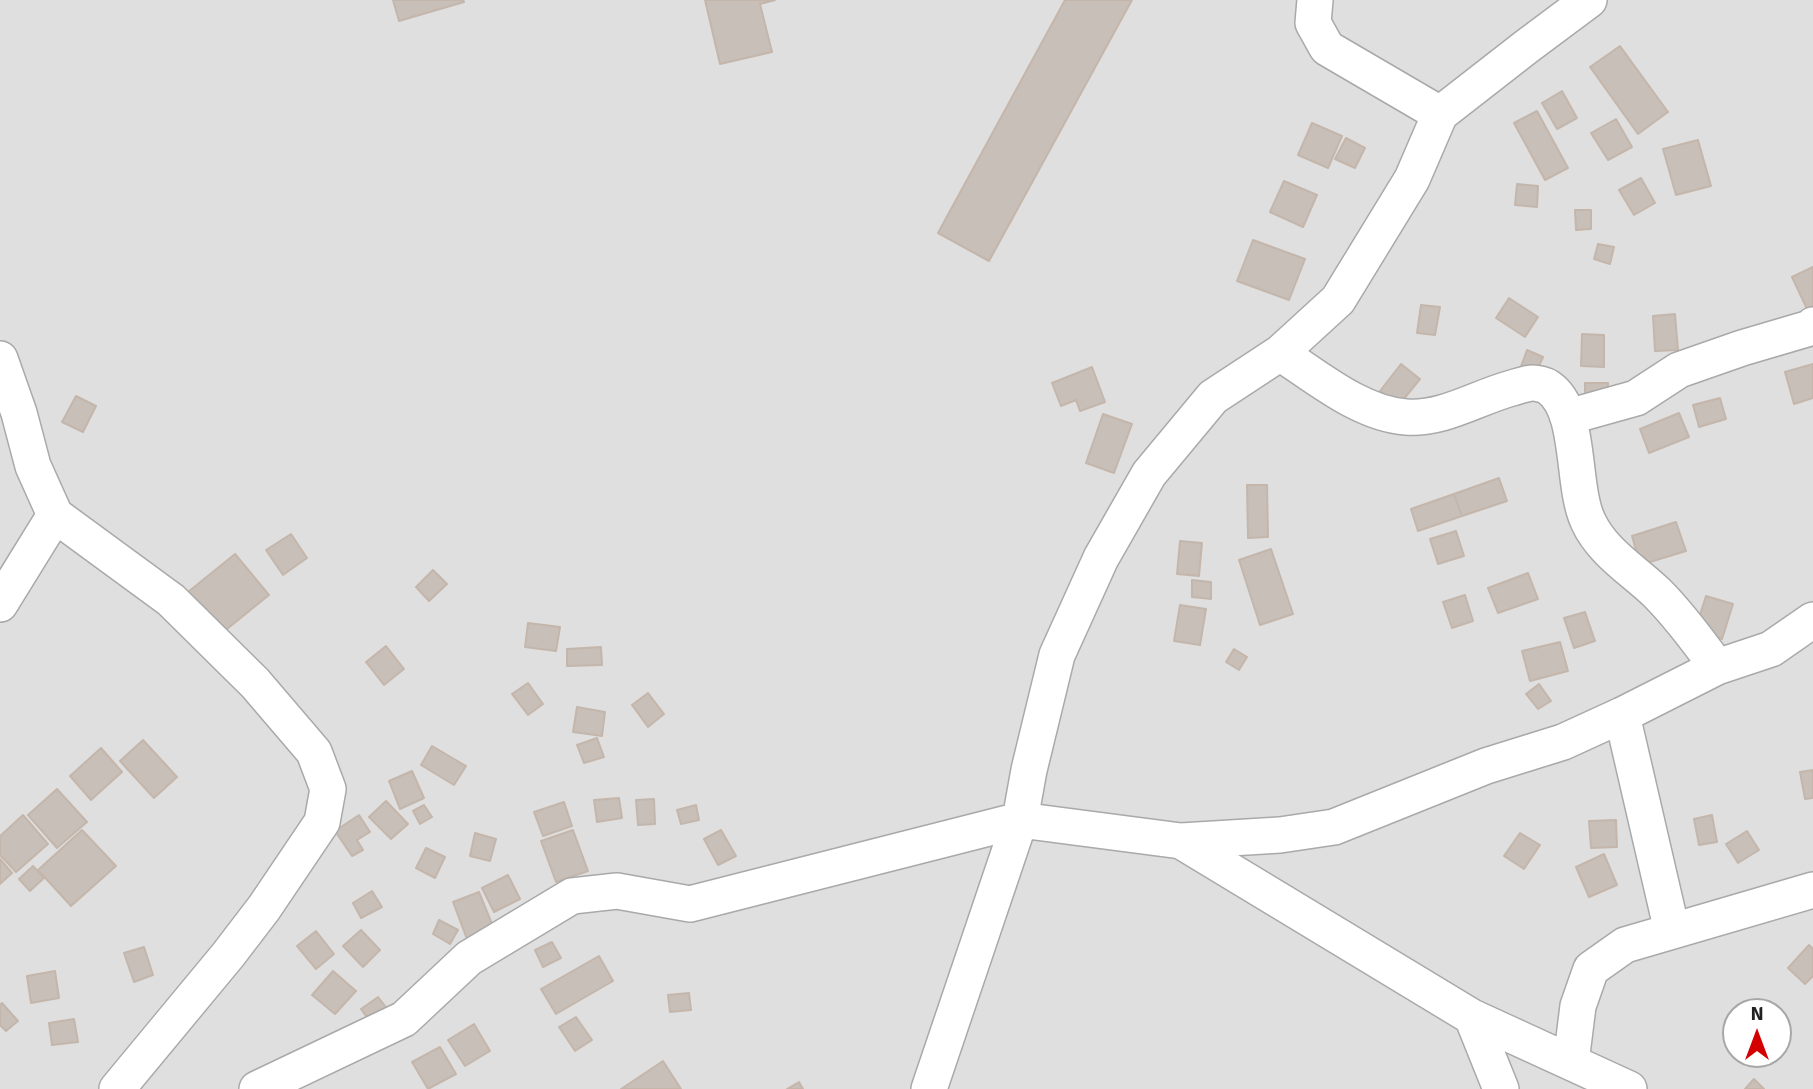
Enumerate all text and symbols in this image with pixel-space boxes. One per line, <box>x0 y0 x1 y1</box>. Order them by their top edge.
north arrow <box>1722 998 1792 1068</box>
text: N <box>1750 1002 1764 1026</box>

